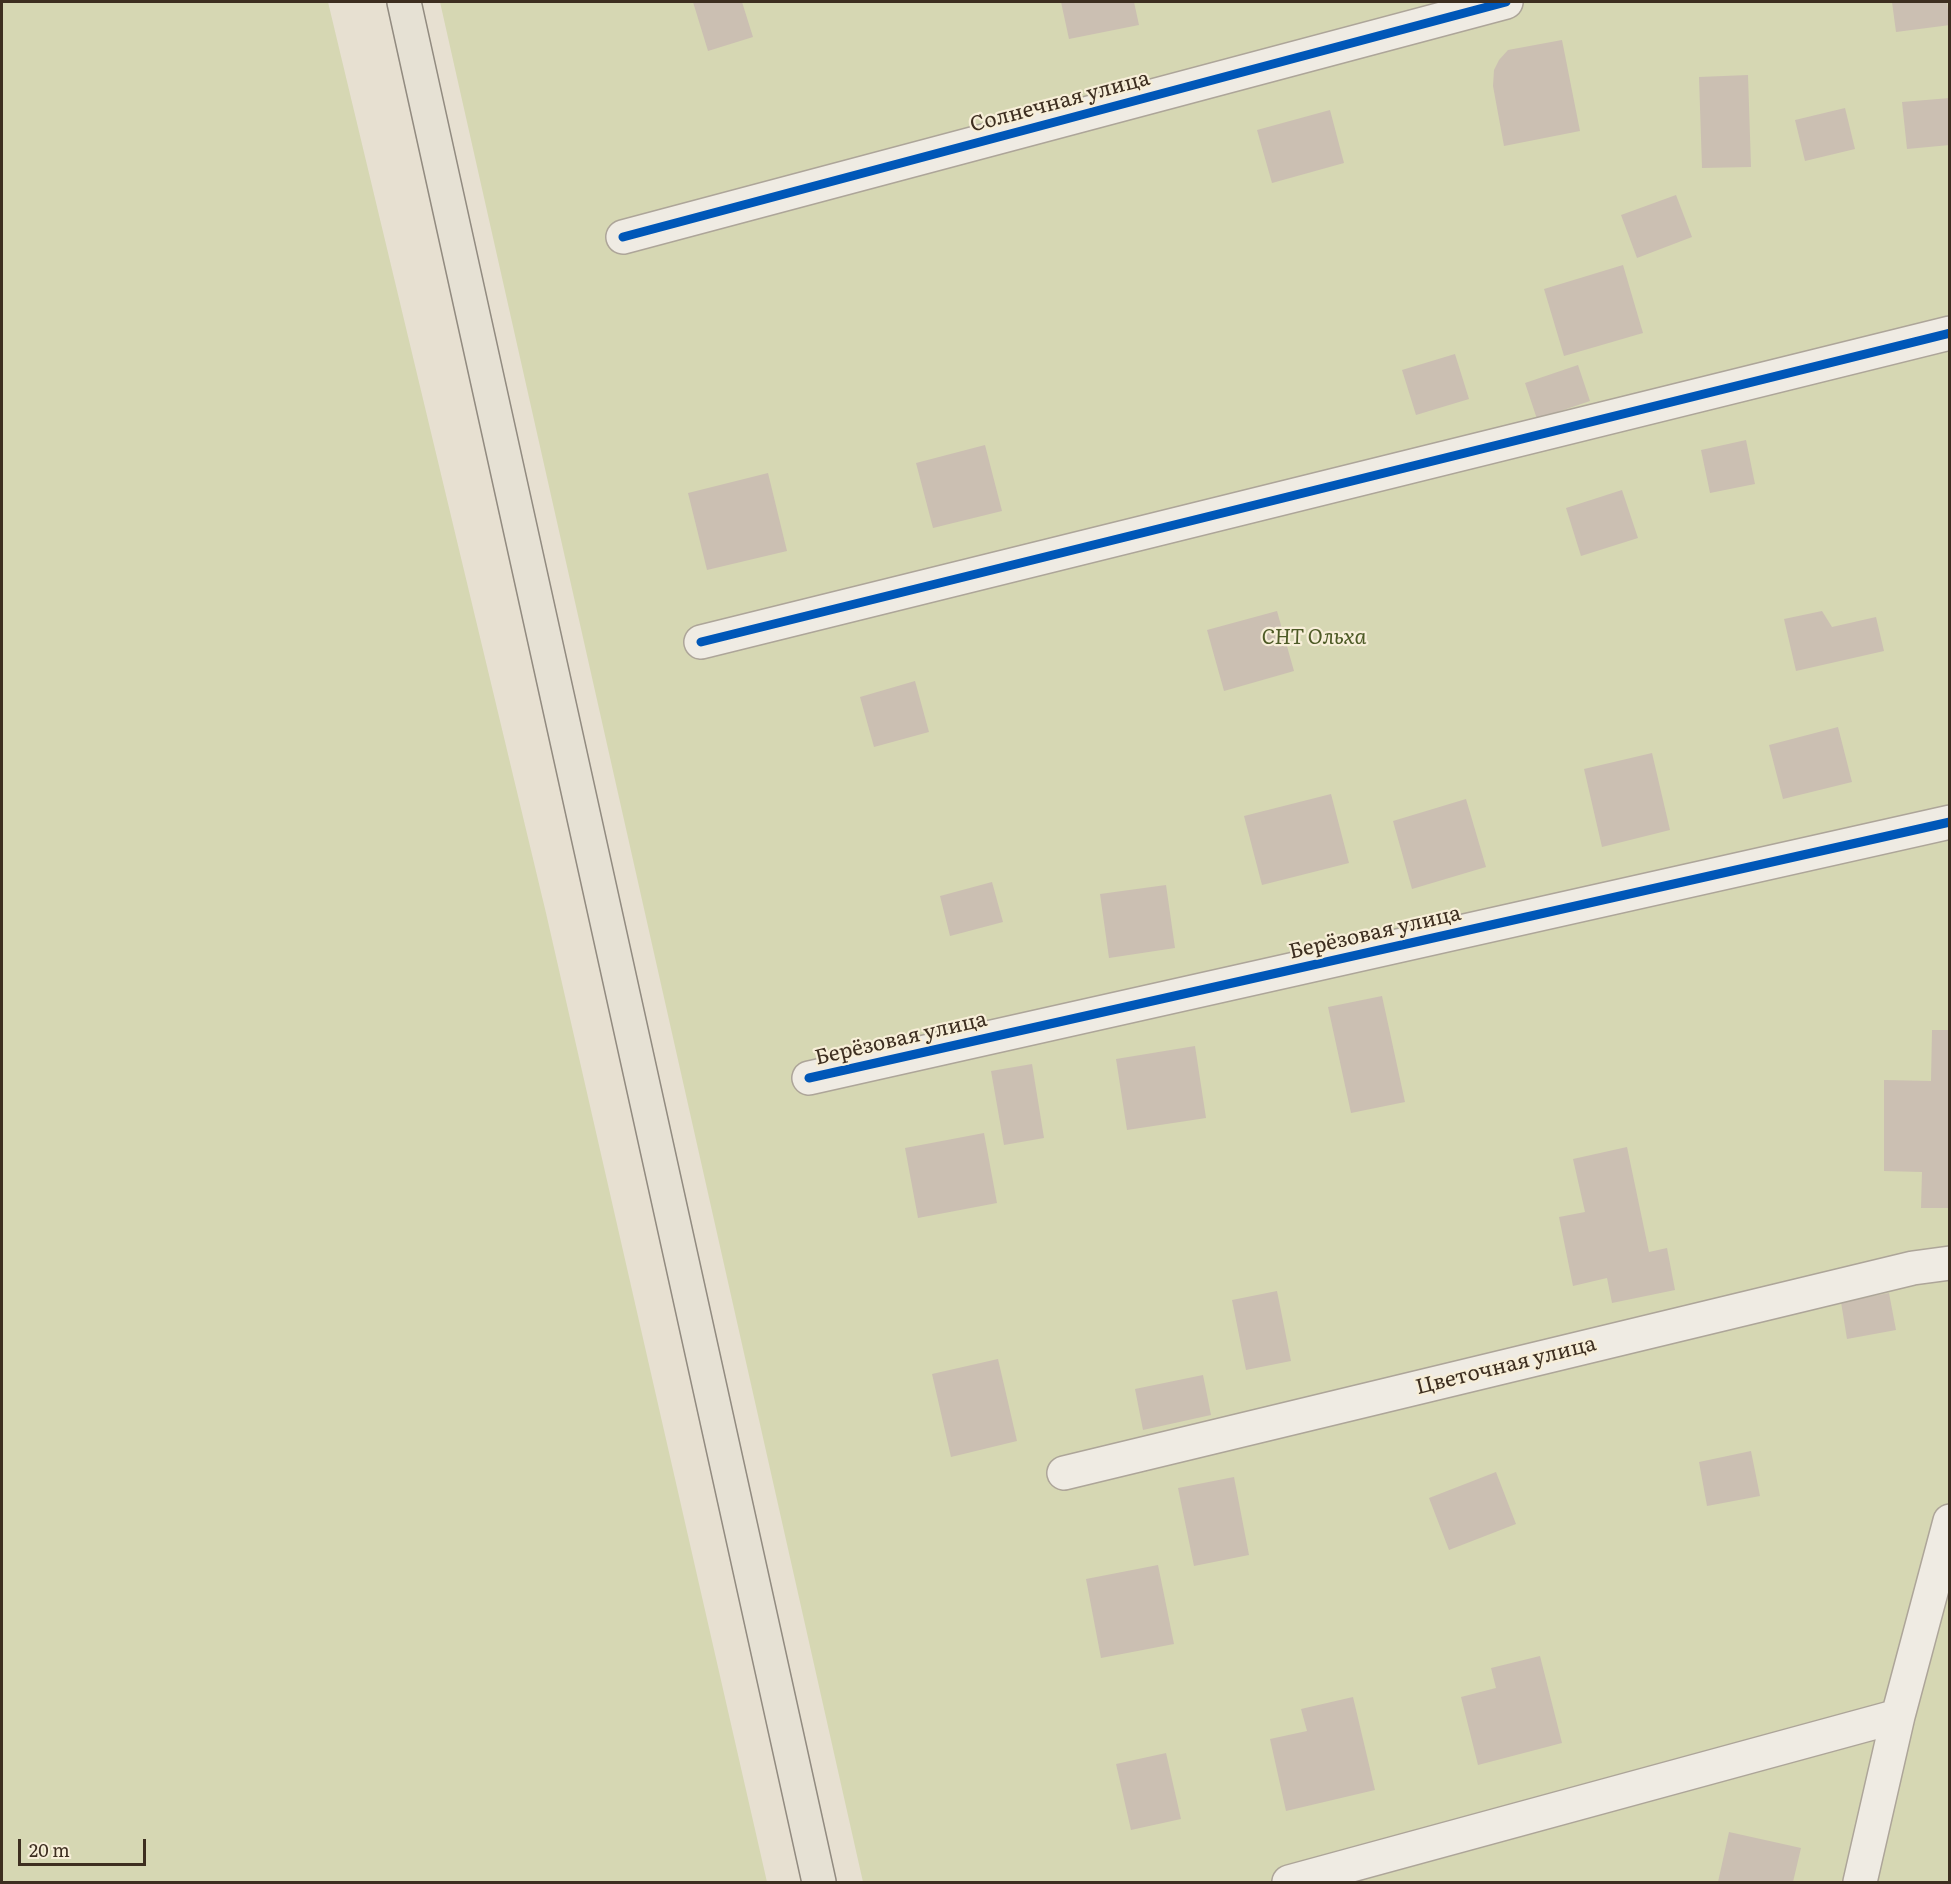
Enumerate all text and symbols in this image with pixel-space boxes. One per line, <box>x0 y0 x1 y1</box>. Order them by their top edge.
street label: Солнечная улица <box>967 66 1153 138</box>
park label: СНТ Ольха <box>1262 625 1366 651</box>
street label: Берёзовая улица <box>1286 901 1464 965</box>
street label: Берёзовая улица <box>812 1007 990 1071</box>
street label: Цветочная улица <box>1413 1331 1599 1401</box>
scale bar <box>21 1827 148 1865</box>
text: 20 m <box>29 1836 70 1863</box>

